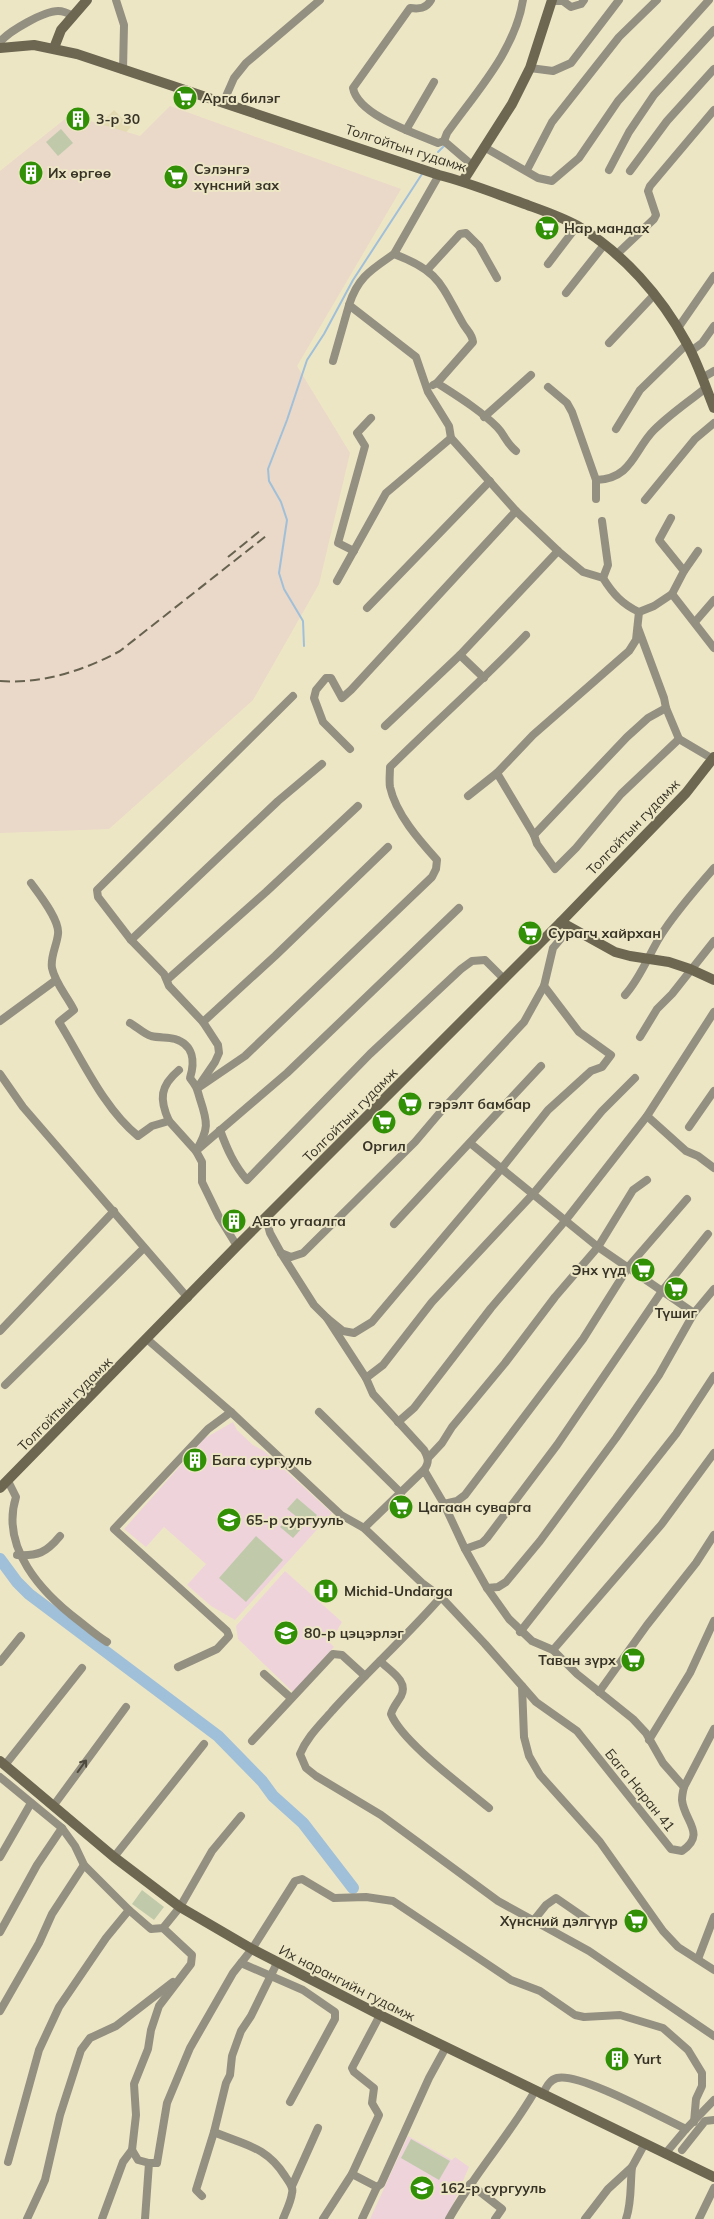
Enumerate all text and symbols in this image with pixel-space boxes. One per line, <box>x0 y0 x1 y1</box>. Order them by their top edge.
supermarket icon: Арга билэг <box>172 85 198 111</box>
place label: Арга билэг <box>202 89 281 107</box>
building icon: 3-р 30 <box>65 106 91 132</box>
place label: 3-р 30 <box>96 110 140 128</box>
street label: Толгойтын гудамж <box>343 120 470 176</box>
building icon: Их өргөө <box>18 160 44 186</box>
place label: Сэлэнгэ хүнсний зах <box>193 160 279 194</box>
place label: Их өргөө <box>48 164 111 182</box>
supermarket icon: Сэлэнгэ хүнсний зах <box>163 164 189 190</box>
supermarket icon: Нар мандах <box>534 215 560 241</box>
place label: Нар мандах <box>564 219 649 237</box>
street label: Толгойтын гудамж <box>583 775 684 879</box>
supermarket icon: Сурагч хайрхан <box>517 920 543 946</box>
place label: Сурагч хайрхан <box>548 924 661 942</box>
street label: Толгойтын гудамж <box>299 1063 402 1166</box>
supermarket icon: гэрэлт бамбар <box>397 1091 423 1117</box>
place label: гэрэлт бамбар <box>428 1095 531 1113</box>
supermarket icon: Оргил <box>371 1109 397 1135</box>
place label: Оргил <box>362 1137 406 1155</box>
building icon: Авто угаалга <box>221 1208 247 1234</box>
place label: Авто угаалга <box>252 1212 346 1230</box>
supermarket icon: Энх үүд <box>630 1257 656 1283</box>
place label: Энх үүд <box>572 1261 626 1279</box>
supermarket icon: Түшиг <box>663 1276 689 1302</box>
place label: Түшиг <box>655 1304 698 1322</box>
street label: Толгойтын гудамж <box>14 1352 117 1455</box>
building icon: Бага сургууль <box>182 1447 208 1473</box>
place label: Бага сургууль <box>212 1451 312 1469</box>
supermarket icon: Цагаан суварга <box>388 1494 414 1520</box>
place label: Цагаан суварга <box>418 1498 531 1516</box>
school or university icon: 65-р сургууль <box>216 1507 242 1533</box>
place label: 65-р сургууль <box>246 1511 344 1529</box>
hospital icon: Michid-Undarga <box>313 1578 339 1604</box>
place label: Michid-Undarga <box>344 1582 453 1600</box>
school or university icon: 80-р цэцэрлэг <box>273 1620 299 1646</box>
place label: 80-р цэцэрлэг <box>304 1624 404 1642</box>
supermarket icon: Таван зүрх <box>620 1647 646 1673</box>
place label: Таван зүрх <box>538 1651 616 1669</box>
street label: Бага Наран 41 <box>601 1745 679 1835</box>
one-way arrow <box>77 1760 88 1773</box>
supermarket icon: Хүнсний дэлгүүр <box>623 1908 649 1934</box>
place label: Хүнсний дэлгүүр <box>499 1912 618 1930</box>
street label: Их нарангийн гудамж <box>276 1941 419 2025</box>
building icon: Yurt <box>604 2046 630 2072</box>
place label: Yurt <box>633 2050 662 2068</box>
school or university icon: 162-р сургууль <box>409 2175 435 2201</box>
place label: 162-р сургууль <box>440 2179 546 2197</box>

